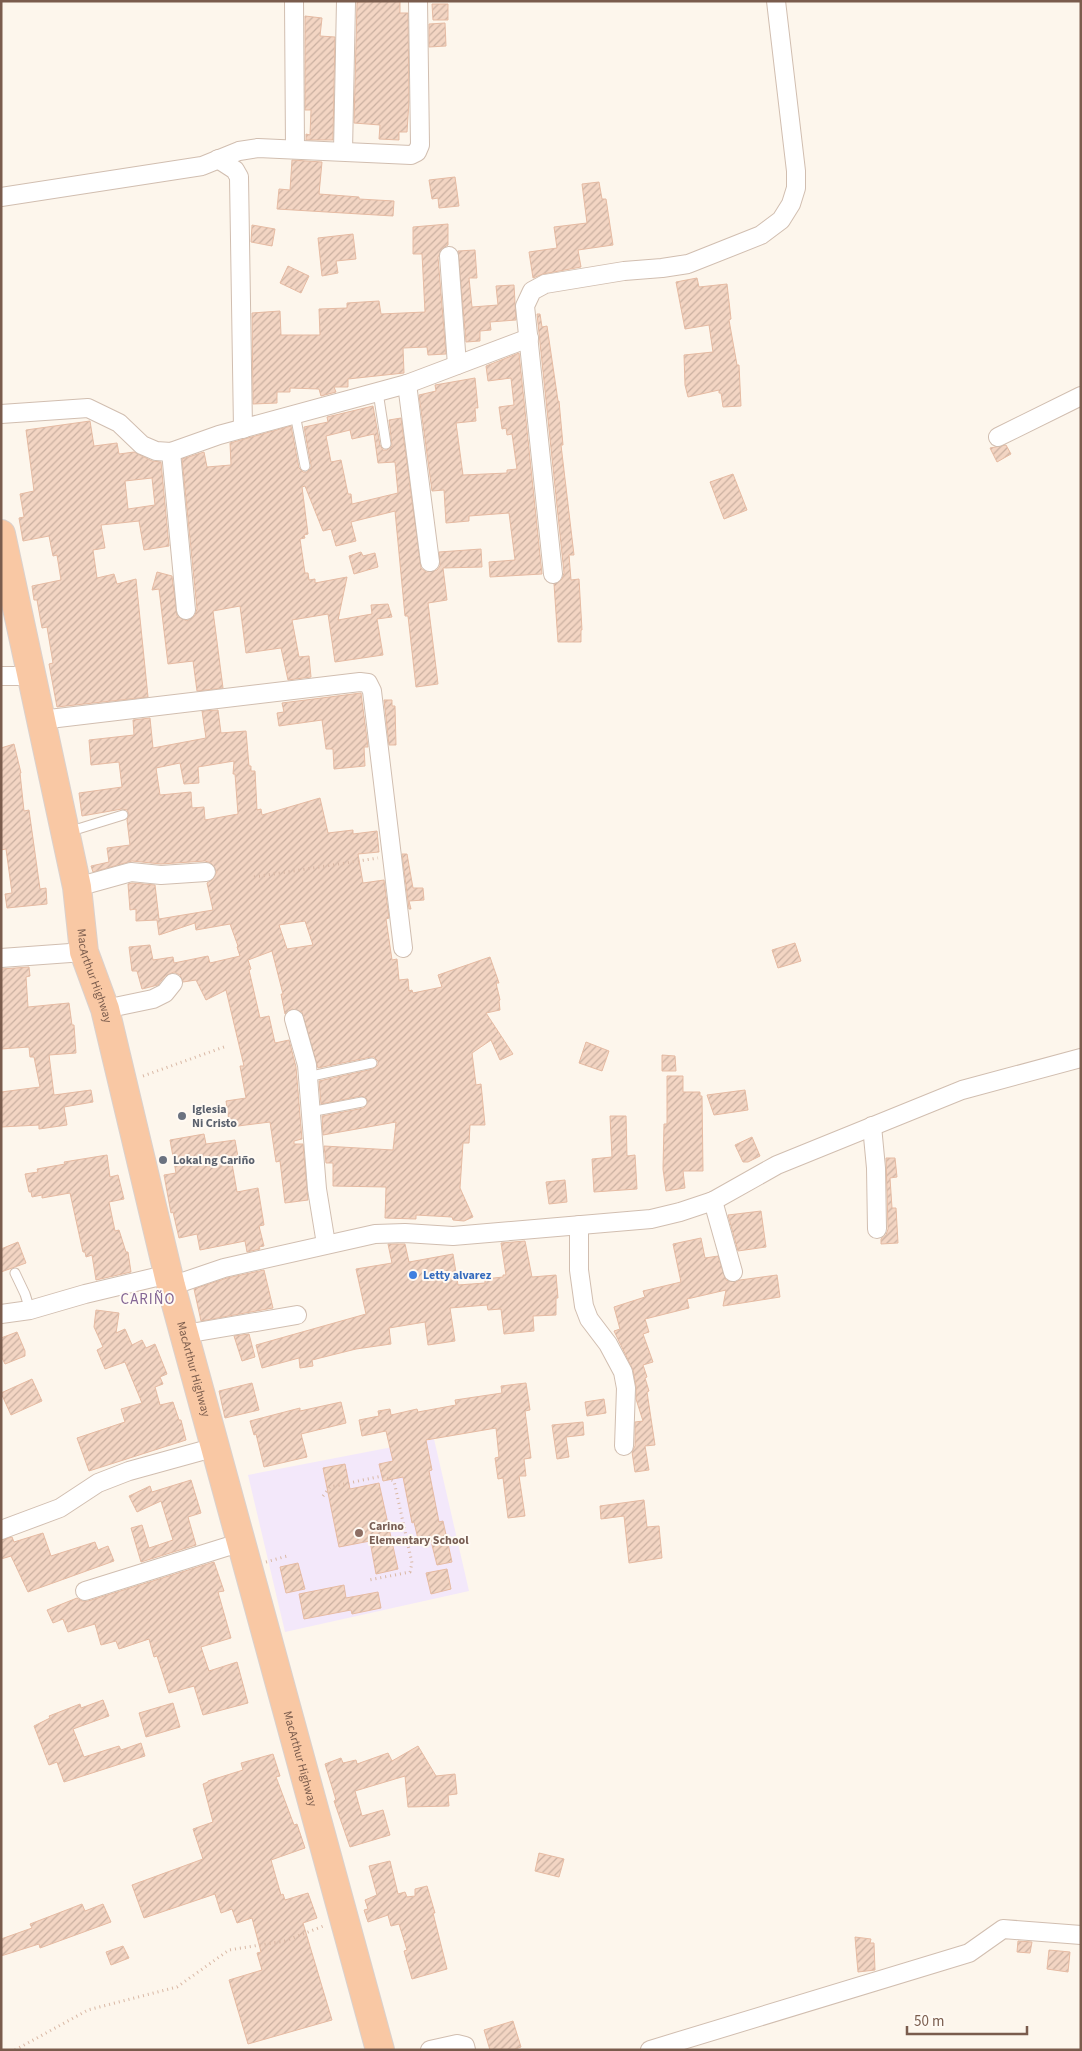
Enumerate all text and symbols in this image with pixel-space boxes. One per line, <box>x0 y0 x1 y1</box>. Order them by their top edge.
street label: MacArthur Highway <box>73 928 117 1025</box>
place label: Iglesia Ni Cristo <box>192 1101 237 1132</box>
marker: Iglesia Ni Cristo <box>176 1110 188 1122</box>
place label: Lokal ng Cariño <box>173 1152 255 1169</box>
marker: Lokal ng Cariño <box>157 1154 169 1166</box>
place label: Letty alvarez <box>423 1267 492 1284</box>
marker: Letty alvarez <box>407 1269 419 1281</box>
district label: CARIÑO <box>121 1289 175 1310</box>
street label: MacArthur Highway <box>173 1319 215 1419</box>
place label: Carino Elementary School <box>369 1518 469 1549</box>
marker: Carino Elementary School <box>353 1527 365 1539</box>
street label: MacArthur Highway <box>279 1709 322 1809</box>
scale bar <box>907 2004 1027 2036</box>
text: 50 m <box>914 2011 944 2032</box>

